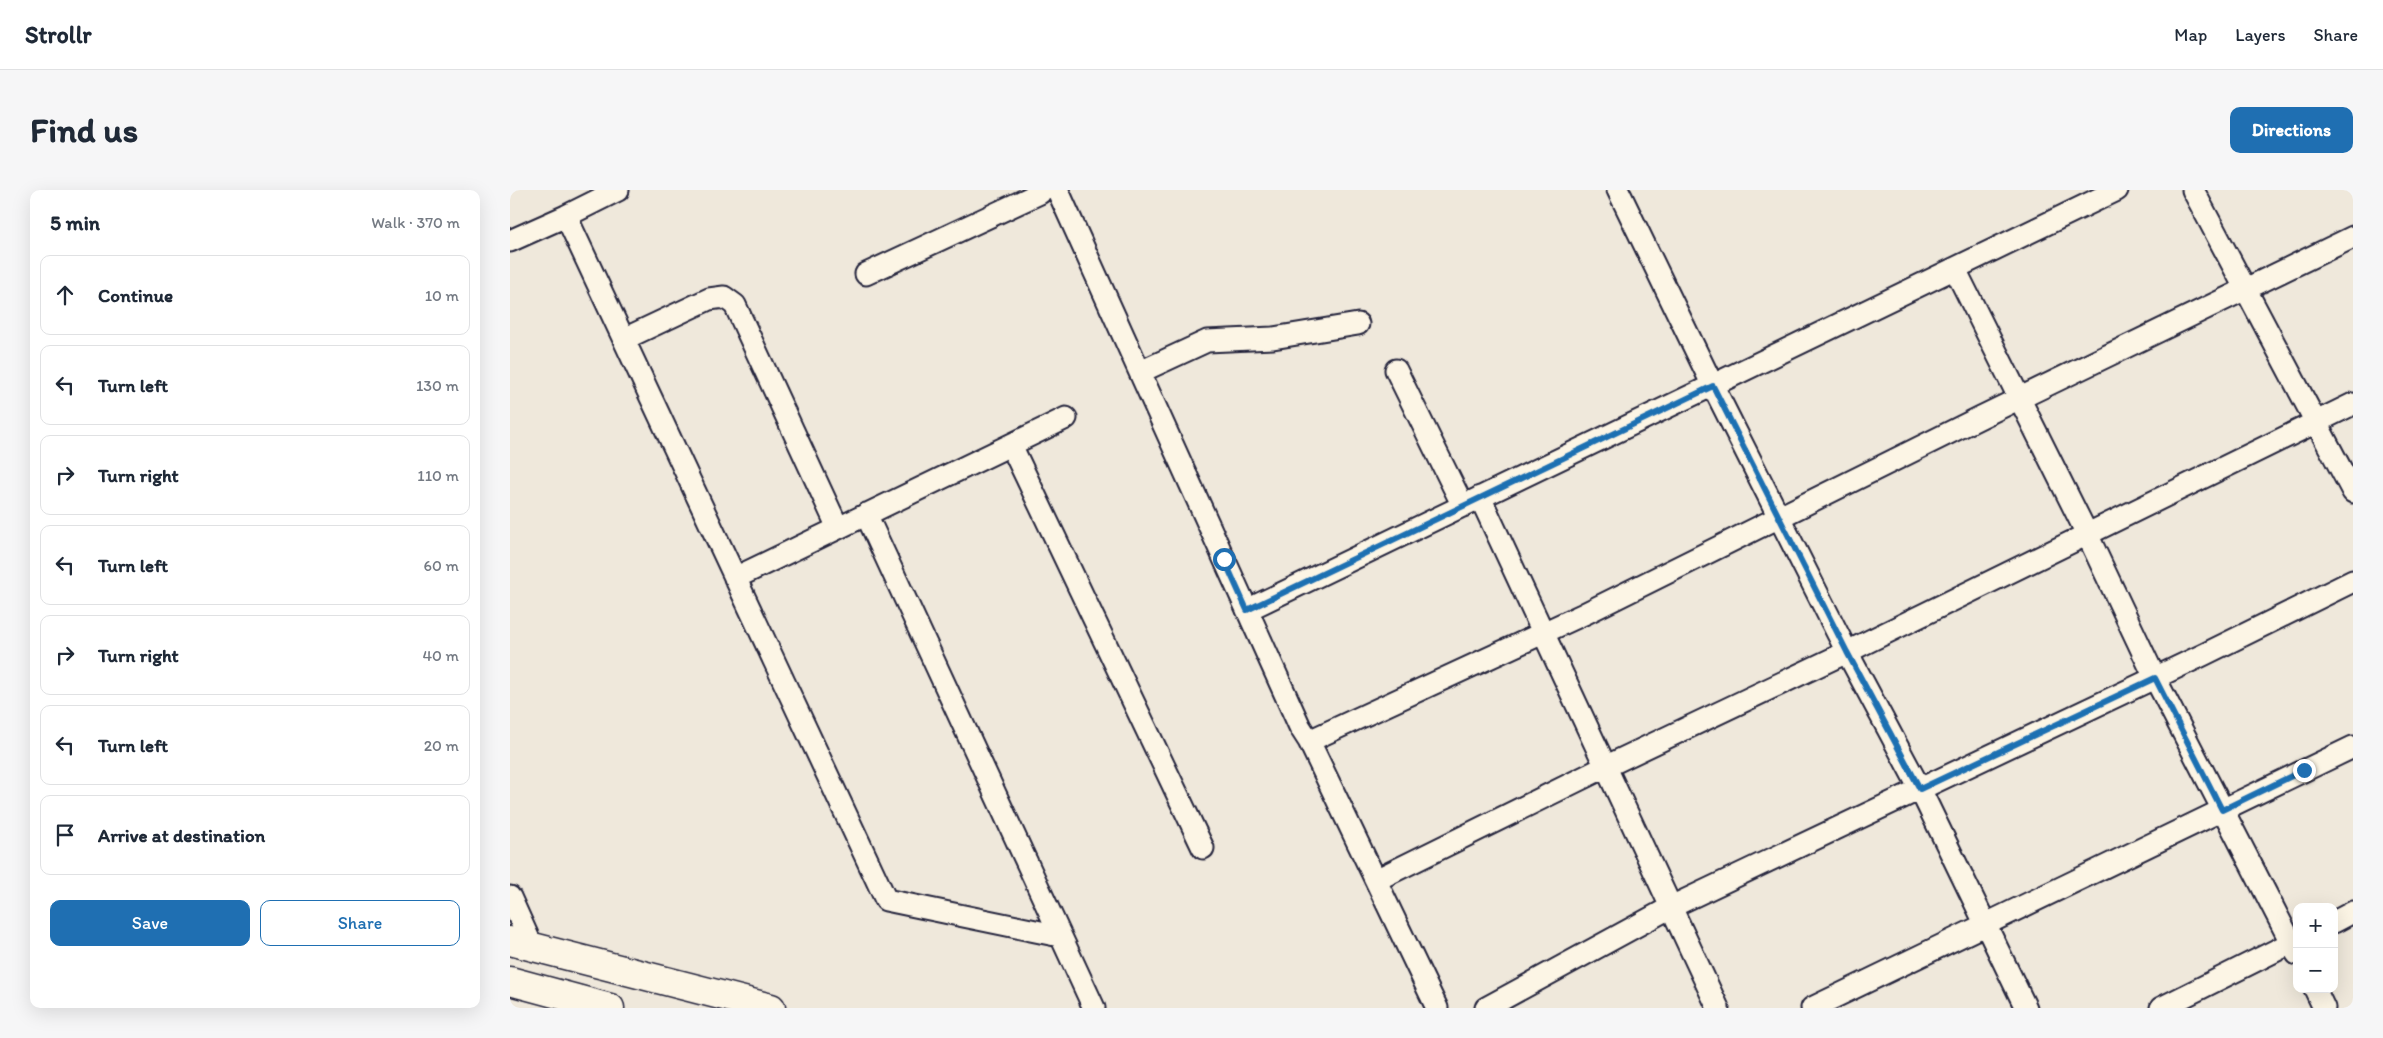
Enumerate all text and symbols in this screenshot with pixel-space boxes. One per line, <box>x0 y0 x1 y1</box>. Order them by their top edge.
text: Strollr <box>25 20 91 49</box>
text: Map <box>2174 24 2207 46</box>
text: Layers <box>2235 24 2285 46</box>
text: Share <box>2313 24 2358 46</box>
button: Directions <box>2230 107 2353 153</box>
text: Find us <box>30 109 138 151</box>
text: 5 min <box>50 210 100 235</box>
text: Walk · 370 m <box>371 213 460 232</box>
icon: ahead <box>51 281 79 309</box>
text: Continue <box>98 284 173 307</box>
text: 10 m <box>425 286 459 305</box>
icon: left <box>51 371 79 399</box>
text: Turn left <box>98 374 168 397</box>
text: 130 m <box>416 376 459 395</box>
icon: right <box>51 461 79 489</box>
text: Turn right <box>98 464 179 487</box>
text: 110 m <box>417 466 459 485</box>
route start <box>1213 548 1236 571</box>
icon: left <box>51 551 79 579</box>
text: Turn left <box>98 554 168 577</box>
text: 60 m <box>424 556 459 575</box>
icon: right <box>51 641 79 669</box>
text: Turn right <box>98 644 179 667</box>
text: 40 m <box>422 646 459 665</box>
icon: left <box>51 731 79 759</box>
text: Turn left <box>98 734 168 757</box>
text: 20 m <box>424 736 459 755</box>
route end <box>2293 759 2316 782</box>
icon: arrive <box>51 821 79 849</box>
text: Arrive at destination <box>98 824 265 847</box>
button: Save <box>50 900 250 946</box>
button: Share <box>260 900 460 946</box>
map controls <box>2293 903 2338 993</box>
button: + <box>2293 903 2338 948</box>
button: − <box>2293 948 2338 993</box>

